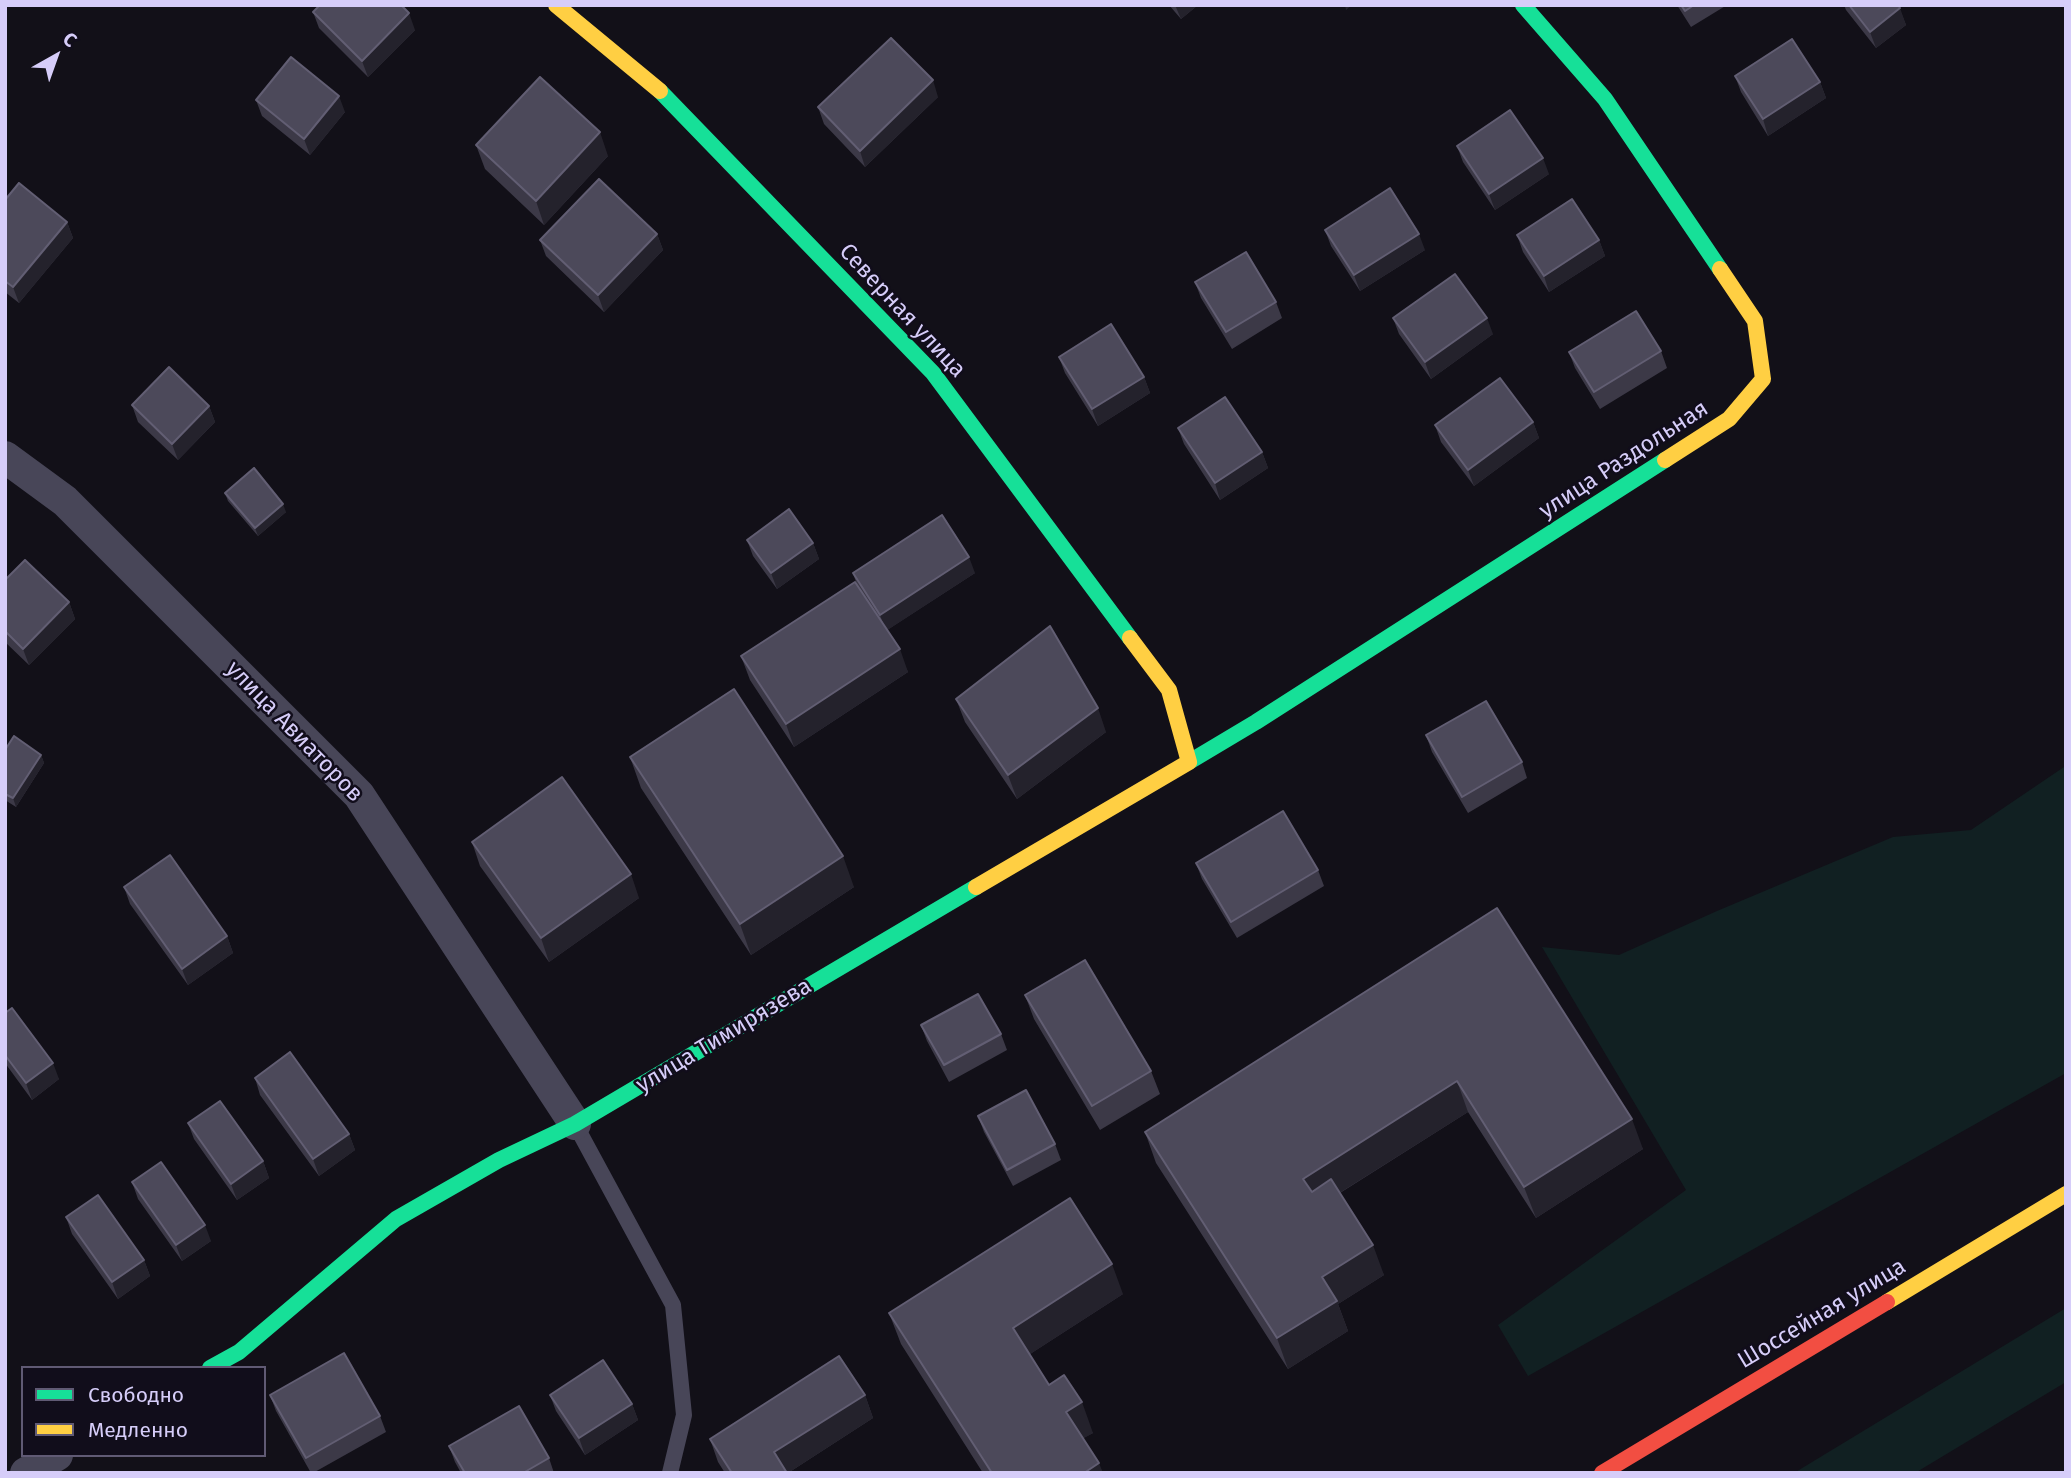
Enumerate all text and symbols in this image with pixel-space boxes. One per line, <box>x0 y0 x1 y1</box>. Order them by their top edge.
north arrow <box>21 21 91 91</box>
text: С <box>58 27 81 52</box>
street label: Северная улица <box>833 238 971 384</box>
street label: улица Раздольная <box>1534 395 1714 525</box>
street label: улица Авиаторов <box>220 656 368 808</box>
street label: улица Тимирязева <box>631 973 817 1099</box>
street label: Шоссейная улица <box>1733 1253 1911 1375</box>
legend <box>21 1366 266 1457</box>
text: Свободно <box>88 1382 184 1408</box>
text: Медленно <box>88 1417 188 1443</box>

